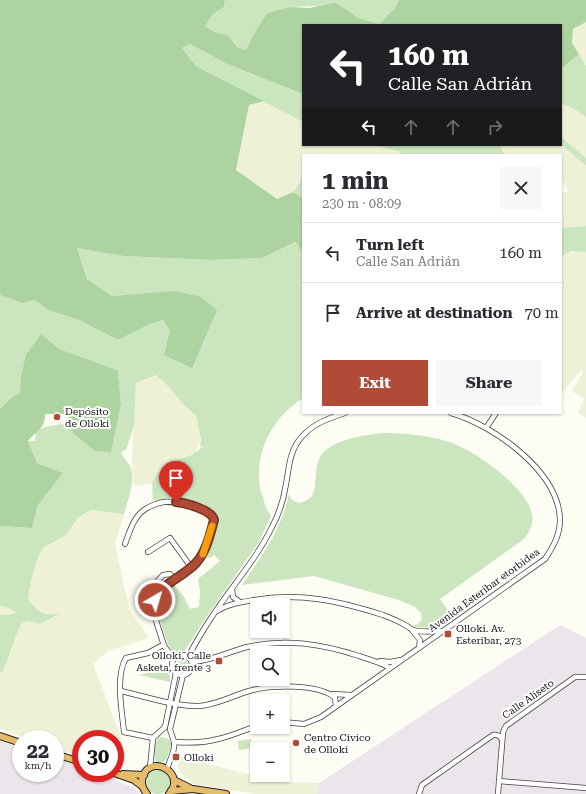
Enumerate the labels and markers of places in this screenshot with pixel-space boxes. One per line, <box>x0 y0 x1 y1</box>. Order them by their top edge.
place label: Depósito de Olloki <box>65 406 109 429</box>
marker: Depósito de Olloki <box>52 412 62 422</box>
pin <box>159 461 193 502</box>
place label: Olloki. Av. Esteribar, 273 <box>456 623 522 646</box>
marker: Olloki. Av. Esteribar, 273 <box>443 629 453 639</box>
place label: Olloki, Calle Asketa, frente 3 <box>136 650 212 673</box>
marker: Olloki, Calle Asketa, frente 3 <box>214 656 224 666</box>
place label: Centro Cívico de Olloki <box>304 732 371 755</box>
marker: Centro Cívico de Olloki <box>291 738 301 748</box>
marker: Olloki <box>171 752 181 762</box>
place label: Olloki <box>184 752 214 763</box>

